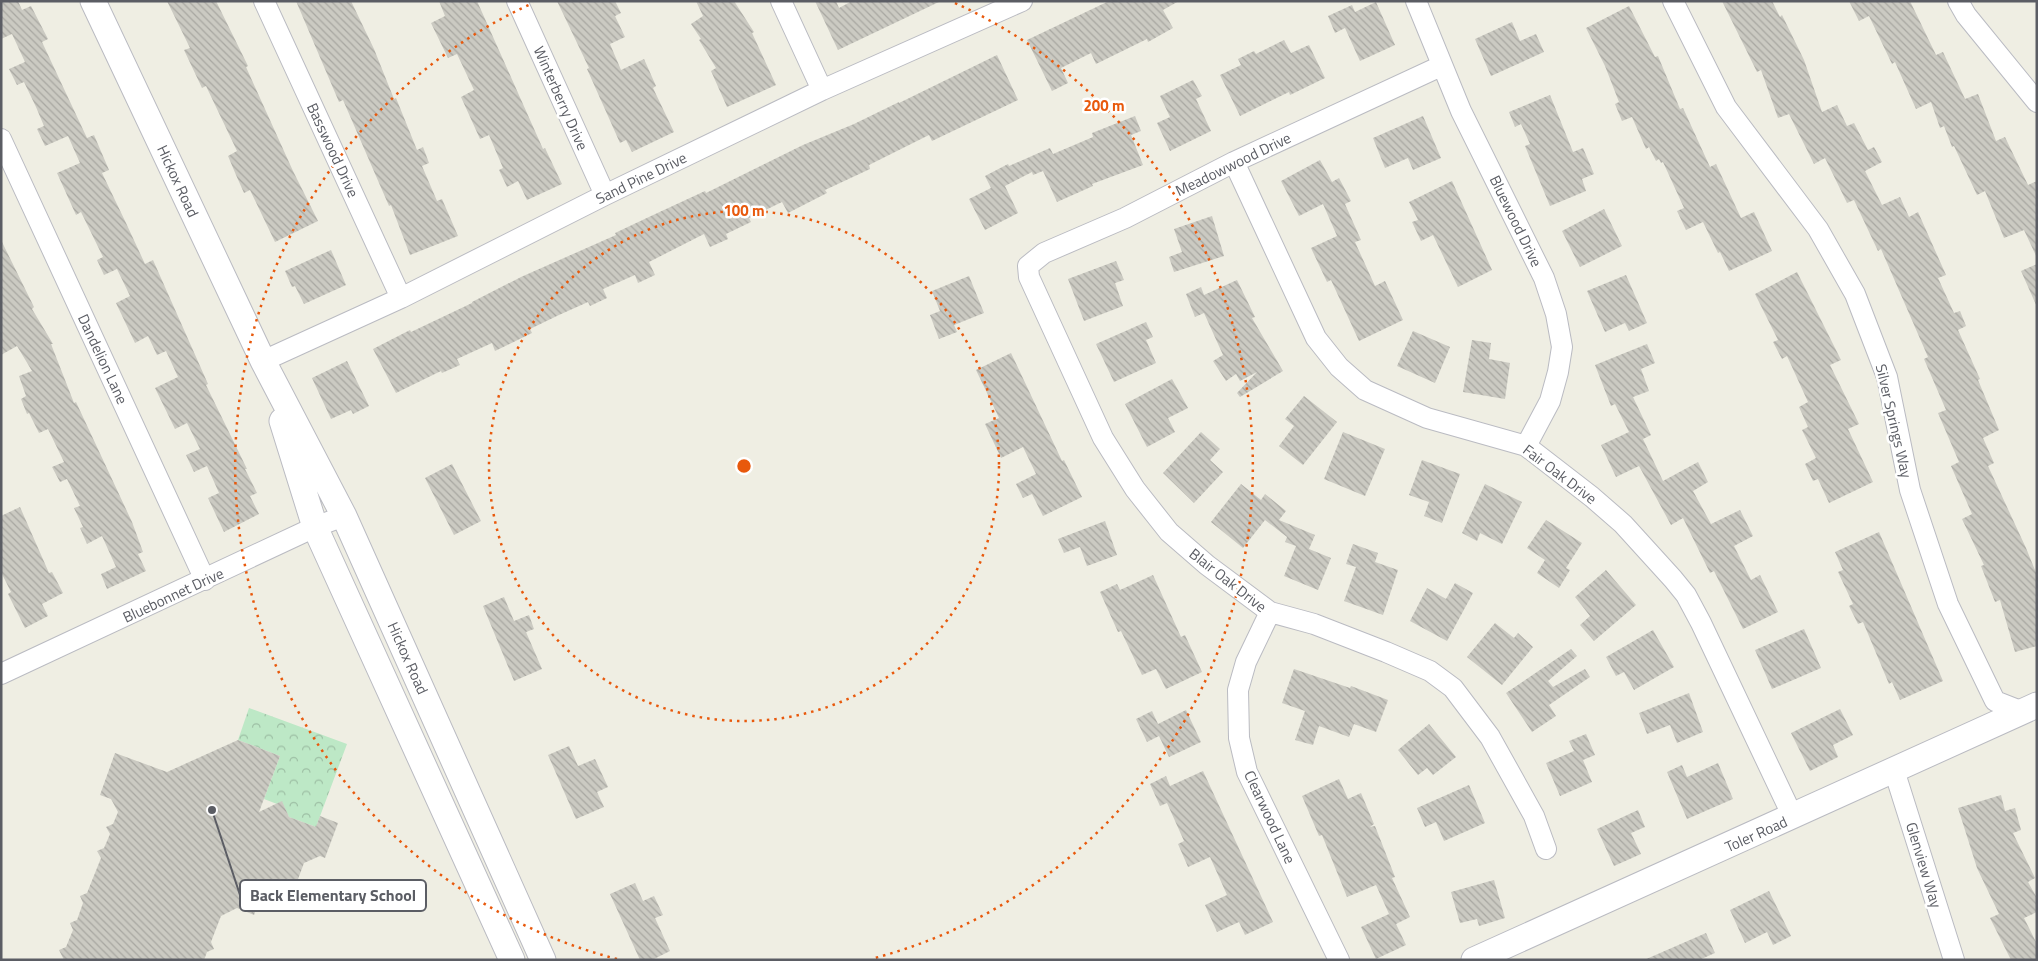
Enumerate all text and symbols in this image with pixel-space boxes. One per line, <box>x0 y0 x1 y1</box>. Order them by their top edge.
street label: Winterberry Drive <box>528 42 594 154</box>
text: 200 m <box>1083 94 1125 117</box>
street label: Basswood Drive <box>301 99 365 201</box>
street label: Meadowwood Drive <box>1171 126 1295 202</box>
street label: Hickox Road <box>151 141 205 221</box>
street label: Sand Pine Drive <box>592 146 690 210</box>
street label: Bluewood Drive <box>1484 171 1548 271</box>
text: 100 m <box>723 199 765 222</box>
street label: Dandelion Lane <box>72 310 134 408</box>
street label: Silver Springs Way <box>1870 362 1918 480</box>
street label: Fair Oak Drive <box>1518 439 1602 509</box>
centre of rings <box>735 457 753 475</box>
street label: Blair Oak Drive <box>1184 542 1272 618</box>
street label: Bluebonnet Drive <box>119 562 227 628</box>
street label: Hickox Road <box>382 618 434 698</box>
street label: Clearwood Lane <box>1238 767 1302 867</box>
street label: Toler Road <box>1721 810 1791 858</box>
street label: Glenview Way <box>1900 819 1948 911</box>
callout: Back Elementary School <box>240 880 426 911</box>
text: Back Elementary School <box>250 883 416 907</box>

